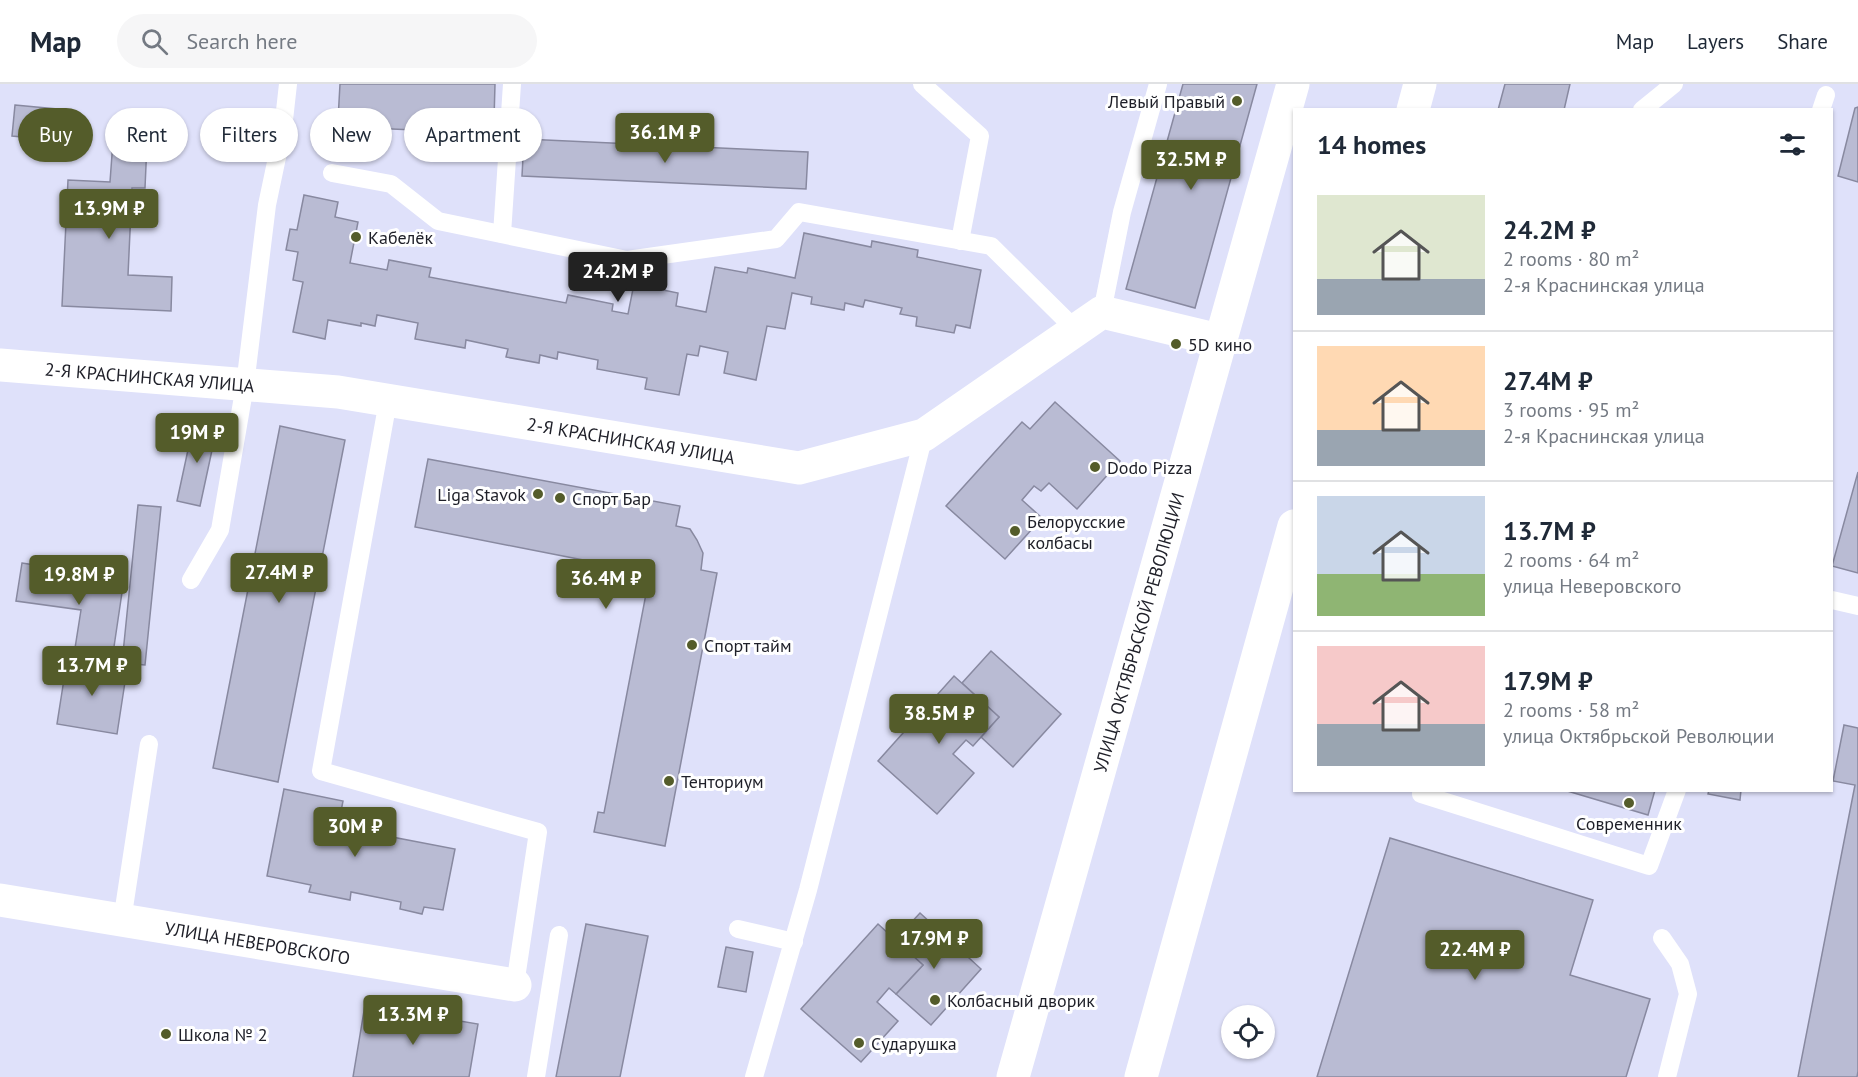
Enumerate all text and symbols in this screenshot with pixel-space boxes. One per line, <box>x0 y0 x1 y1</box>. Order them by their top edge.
search box <box>117 14 537 68</box>
text: Map <box>30 23 81 60</box>
icon: search <box>138 25 171 58</box>
text: Search here <box>186 27 297 55</box>
text: Map <box>1616 28 1654 55</box>
text: Layers <box>1687 28 1744 55</box>
text: Share <box>1777 28 1828 55</box>
place label: Левый Правый <box>1107 90 1225 113</box>
marker: Левый Правый <box>1230 94 1244 108</box>
chip: Buy <box>18 108 93 162</box>
chip: Rent <box>105 108 188 162</box>
chip: Filters <box>200 108 298 162</box>
chip: New <box>310 108 392 162</box>
chip: Apartment <box>404 108 542 162</box>
pin: 36.1M ₽ <box>610 113 720 164</box>
text: 36.1M ₽ <box>629 119 701 145</box>
text: 14 homes <box>1317 128 1426 161</box>
icon: filters <box>1776 128 1809 161</box>
pin: 32.5M ₽ <box>1136 140 1246 191</box>
text: 32.5M ₽ <box>1155 146 1227 172</box>
pin: 13.9M ₽ <box>54 189 164 240</box>
text: 13.9M ₽ <box>73 195 145 221</box>
text: 24.2M ₽ <box>1503 213 1596 246</box>
icon: home <box>1365 219 1437 291</box>
place label: Кабелёк <box>368 226 434 249</box>
marker: Кабелёк <box>349 230 363 244</box>
text: 2 rooms · 80 m² <box>1503 246 1639 272</box>
pin: 24.2M ₽ <box>563 252 673 303</box>
text: 24.2M ₽ <box>582 258 654 284</box>
text: 2-я Краснинская улица <box>1503 272 1705 298</box>
place label: 5D кино <box>1188 333 1252 356</box>
marker: 5D кино <box>1169 337 1183 351</box>
street label: 2-Я КРАСНИНСКАЯ УЛИЦА <box>44 357 256 397</box>
text: 27.4M ₽ <box>1503 364 1593 397</box>
icon: home <box>1365 370 1437 442</box>
text: 3 rooms · 95 m² <box>1503 397 1639 423</box>
street label: 2-Я КРАСНИНСКАЯ УЛИЦА <box>525 412 737 469</box>
pin: 19M ₽ <box>155 413 239 464</box>
text: 19M ₽ <box>169 419 225 445</box>
text: 2-я Краснинская улица <box>1503 423 1705 449</box>
place label: Dodo Pizza <box>1107 456 1192 479</box>
marker: Dodo Pizza <box>1088 460 1102 474</box>
place label: Liga Stavok <box>437 483 526 506</box>
marker: Liga Stavok <box>531 487 545 501</box>
place label: Спорт Бар <box>572 487 651 510</box>
street label: УЛИЦА ОКТЯБРЬСКОЙ РЕВОЛЮЦИИ <box>1088 490 1189 775</box>
marker: Спорт Бар <box>553 491 567 505</box>
place label: Белорусские колбасы <box>1027 510 1126 554</box>
text: 13.7M ₽ <box>1503 514 1596 547</box>
icon: home <box>1365 520 1437 592</box>
marker: Белорусские колбасы <box>1008 524 1022 538</box>
text: 2 rooms · 64 m² <box>1503 547 1639 573</box>
pin: 27.4M ₽ <box>224 553 334 604</box>
pin: 19.8M ₽ <box>24 555 134 606</box>
text: 27.4M ₽ <box>245 559 313 585</box>
pin: 36.4M ₽ <box>551 559 661 610</box>
text: 19.8M ₽ <box>43 561 115 587</box>
text: 36.4M ₽ <box>570 565 642 591</box>
text: улица Неверовского <box>1503 573 1681 599</box>
place label: Спорт тайм <box>704 634 792 657</box>
marker: Спорт тайм <box>685 638 699 652</box>
pin: 13.7M ₽ <box>37 646 147 697</box>
text: 13.7M ₽ <box>56 652 128 678</box>
text: 17.9M ₽ <box>1503 664 1593 697</box>
icon: home <box>1365 670 1437 742</box>
pin: 38.5M ₽ <box>884 694 994 745</box>
text: 2 rooms · 58 m² <box>1503 697 1639 723</box>
text: 38.5M ₽ <box>903 700 975 726</box>
text: улица Октябрьской Революции <box>1503 723 1774 749</box>
place label: Тенториум <box>681 770 764 793</box>
marker: Тенториум <box>662 774 676 788</box>
marker: Современник <box>1622 796 1636 810</box>
pin: 30M ₽ <box>313 807 397 858</box>
place label: Современник <box>1576 812 1682 835</box>
text: 30M ₽ <box>327 813 383 839</box>
street label: УЛИЦА НЕВЕРОВСКОГО <box>163 916 352 969</box>
pin: 17.9M ₽ <box>879 919 989 970</box>
text: 17.9M ₽ <box>900 925 968 951</box>
pin: 22.4M ₽ <box>1420 930 1530 981</box>
text: 22.4M ₽ <box>1439 936 1511 962</box>
place label: Колбасный дворик <box>947 989 1095 1012</box>
marker: Колбасный дворик <box>928 993 942 1007</box>
pin: 13.3M ₽ <box>358 995 468 1046</box>
text: 13.3M ₽ <box>377 1001 449 1027</box>
map controls <box>1221 1005 1275 1059</box>
button: locate <box>1221 1005 1275 1059</box>
place label: Школа № 2 <box>178 1023 268 1046</box>
marker: Школа № 2 <box>159 1027 173 1041</box>
place label: Сударушка <box>871 1032 957 1055</box>
marker: Сударушка <box>852 1036 866 1050</box>

